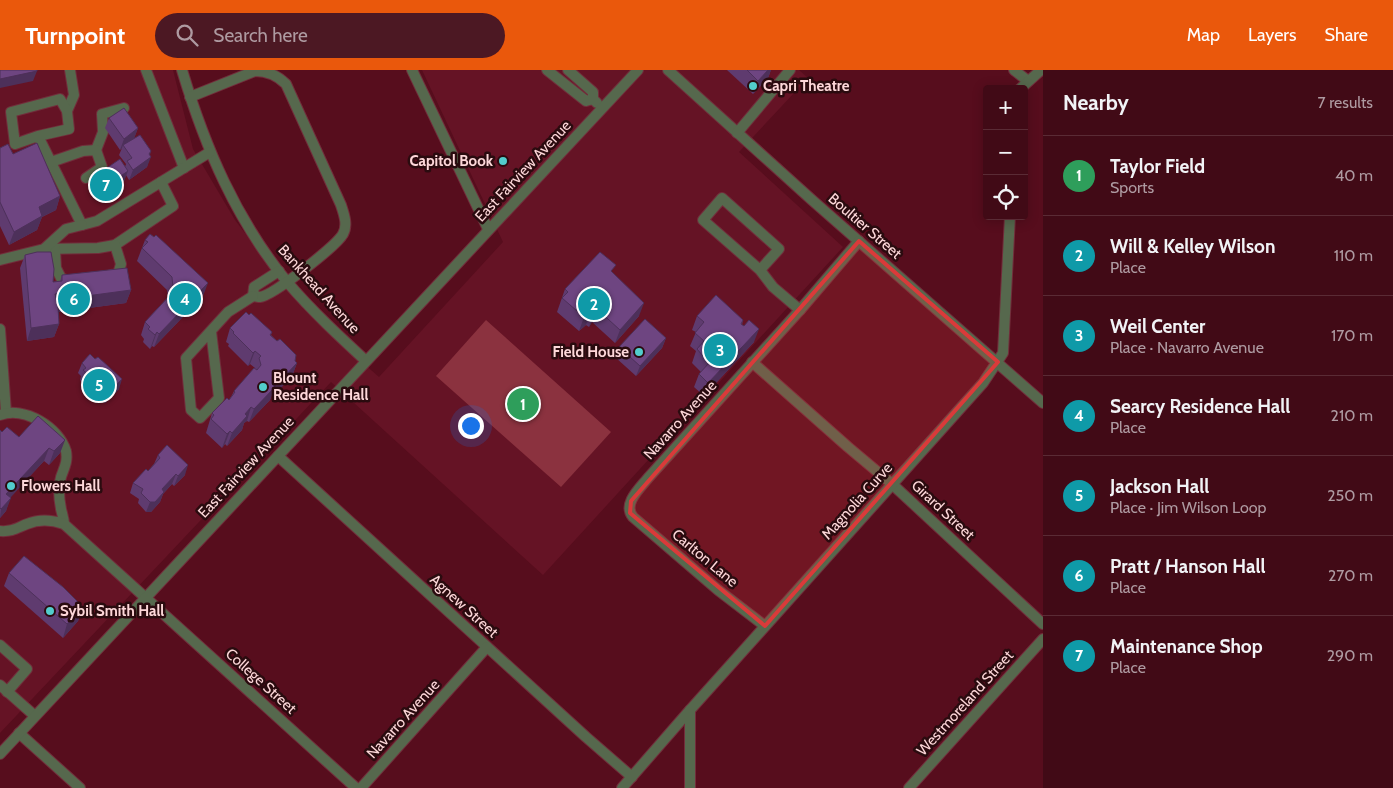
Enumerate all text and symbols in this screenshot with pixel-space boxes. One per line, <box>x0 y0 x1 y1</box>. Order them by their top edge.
search box <box>155 13 505 58</box>
text: Turnpoint <box>25 21 125 50</box>
icon: search <box>173 21 201 49</box>
text: Search here <box>213 24 308 47</box>
text: Map <box>1187 24 1220 46</box>
text: Layers <box>1248 24 1297 46</box>
text: Share <box>1325 24 1368 46</box>
place label: Capri Theatre <box>763 77 850 95</box>
marker: Capri Theatre <box>747 80 759 92</box>
map controls <box>983 85 1028 220</box>
button: + <box>983 85 1028 130</box>
text: Nearby <box>1063 90 1129 115</box>
text: 7 results <box>1318 93 1373 112</box>
street label: East Fairview Avenue <box>471 116 575 226</box>
button: − <box>983 130 1028 175</box>
place label: Capitol Book <box>409 152 494 170</box>
marker: Capitol Book <box>497 155 509 167</box>
text: Taylor Field <box>1110 155 1205 178</box>
pin: 7 <box>90 166 122 204</box>
text: 1 <box>1076 166 1082 185</box>
text: 40 m <box>1335 166 1373 185</box>
button: locate <box>983 175 1028 220</box>
text: Sports <box>1110 178 1154 197</box>
street label: Boultier Street <box>825 189 905 263</box>
text: Will & Kelley Wilson <box>1110 235 1275 258</box>
street label: Bankhead Avenue <box>274 241 364 337</box>
text: 2 <box>1075 246 1083 265</box>
text: 110 m <box>1334 246 1373 265</box>
text: Place <box>1110 258 1146 277</box>
pin: 6 <box>58 280 90 318</box>
pin: 4 <box>169 280 201 318</box>
pin: 2 <box>578 285 610 323</box>
text: Weil Center <box>1110 315 1205 338</box>
text: 3 <box>1075 326 1083 345</box>
text: 170 m <box>1331 326 1373 345</box>
pin: 3 <box>704 331 736 369</box>
text: Place · Navarro Avenue <box>1110 338 1264 357</box>
place label: Field House <box>552 343 629 361</box>
marker: Field House <box>633 346 645 358</box>
pin: 5 <box>83 366 115 404</box>
place label: Blount Residence Hall <box>273 369 368 404</box>
street label: Navarro Avenue <box>640 376 720 463</box>
marker: Blount Residence Hall <box>257 381 269 393</box>
pin: 1 <box>507 385 539 423</box>
text: Searcy Residence Hall <box>1110 395 1290 418</box>
text: 4 <box>1074 406 1084 425</box>
text: 210 m <box>1331 406 1373 425</box>
street label: East Fairview Avenue <box>194 412 298 522</box>
your location <box>458 413 484 439</box>
text: Place <box>1110 418 1146 437</box>
street label: Magnolia Curve <box>818 459 896 543</box>
text: Jackson Hall <box>1110 475 1209 498</box>
street label: Girard Street <box>908 476 978 544</box>
place label: Flowers Hall <box>21 477 101 495</box>
marker: Flowers Hall <box>5 480 17 492</box>
text: 5 <box>1075 486 1083 505</box>
text: 250 m <box>1327 486 1373 505</box>
text: Place · Jim Wilson Loop <box>1110 498 1266 517</box>
street label: Carlton Lane <box>668 525 742 591</box>
text: Pratt / Hanson Hall <box>1110 555 1265 578</box>
text: 6 <box>1075 566 1084 585</box>
text: 270 m <box>1328 566 1373 585</box>
street label: Agnew Street <box>426 571 502 641</box>
text: Place <box>1110 578 1146 597</box>
place label: Sybil Smith Hall <box>60 602 164 620</box>
marker: Sybil Smith Hall <box>44 605 56 617</box>
text: Maintenance Shop <box>1110 635 1263 658</box>
street label: College Street <box>222 645 300 717</box>
text: 7 <box>1075 646 1083 665</box>
text: 290 m <box>1327 646 1373 665</box>
street label: Westmoreland Street <box>913 647 1017 759</box>
text: Place <box>1110 658 1146 677</box>
street label: Navarro Avenue <box>363 675 443 762</box>

